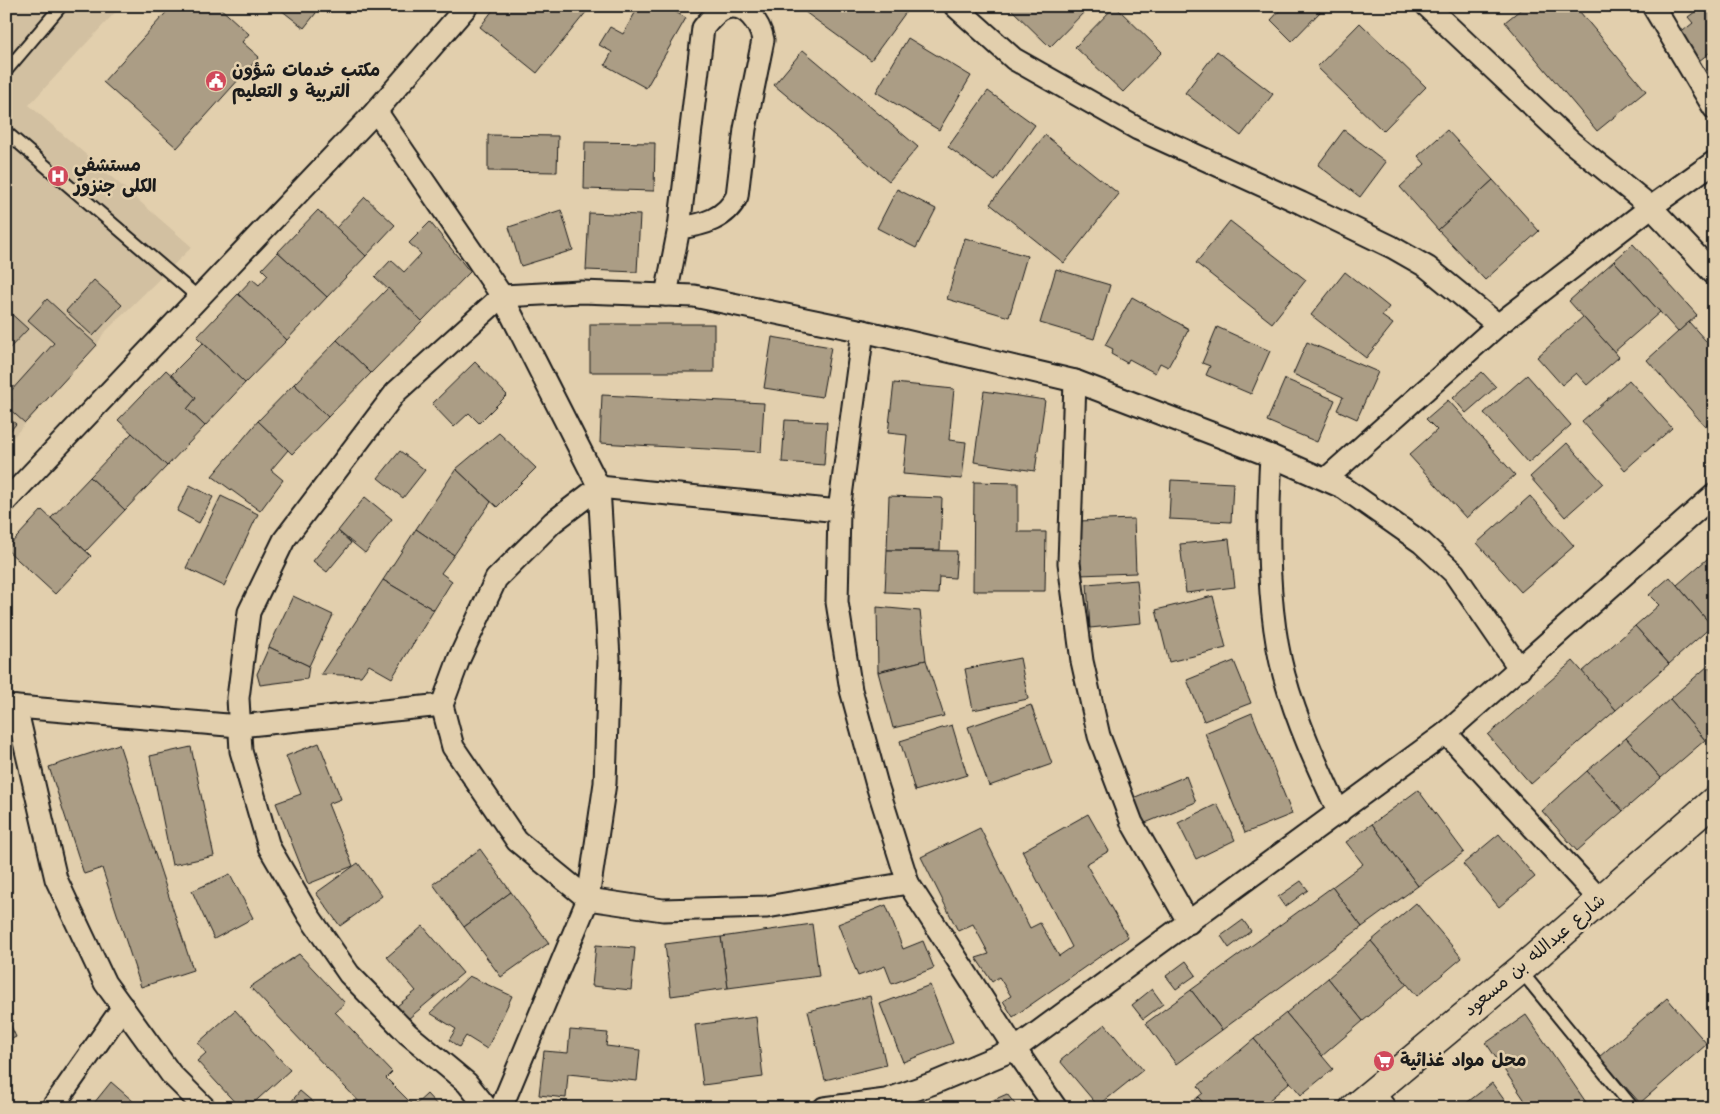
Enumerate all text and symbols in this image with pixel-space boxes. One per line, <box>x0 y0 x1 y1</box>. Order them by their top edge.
place label: مكتب خدمات شؤون التربية و التعليم <box>232 57 380 107</box>
public building icon: مكتب خدمات شؤون التربية و التعليم <box>204 69 228 93</box>
place label: مستشفي الكلى جنزور <box>72 152 157 202</box>
hospital icon: مستشفي الكلى جنزور <box>46 164 70 188</box>
street label: شارع عبدالله بن مسعود <box>1457 887 1613 1025</box>
place label: محل مواد غذائية <box>1400 1047 1527 1076</box>
supermarket icon: محل مواد غذائية <box>1372 1049 1396 1073</box>

